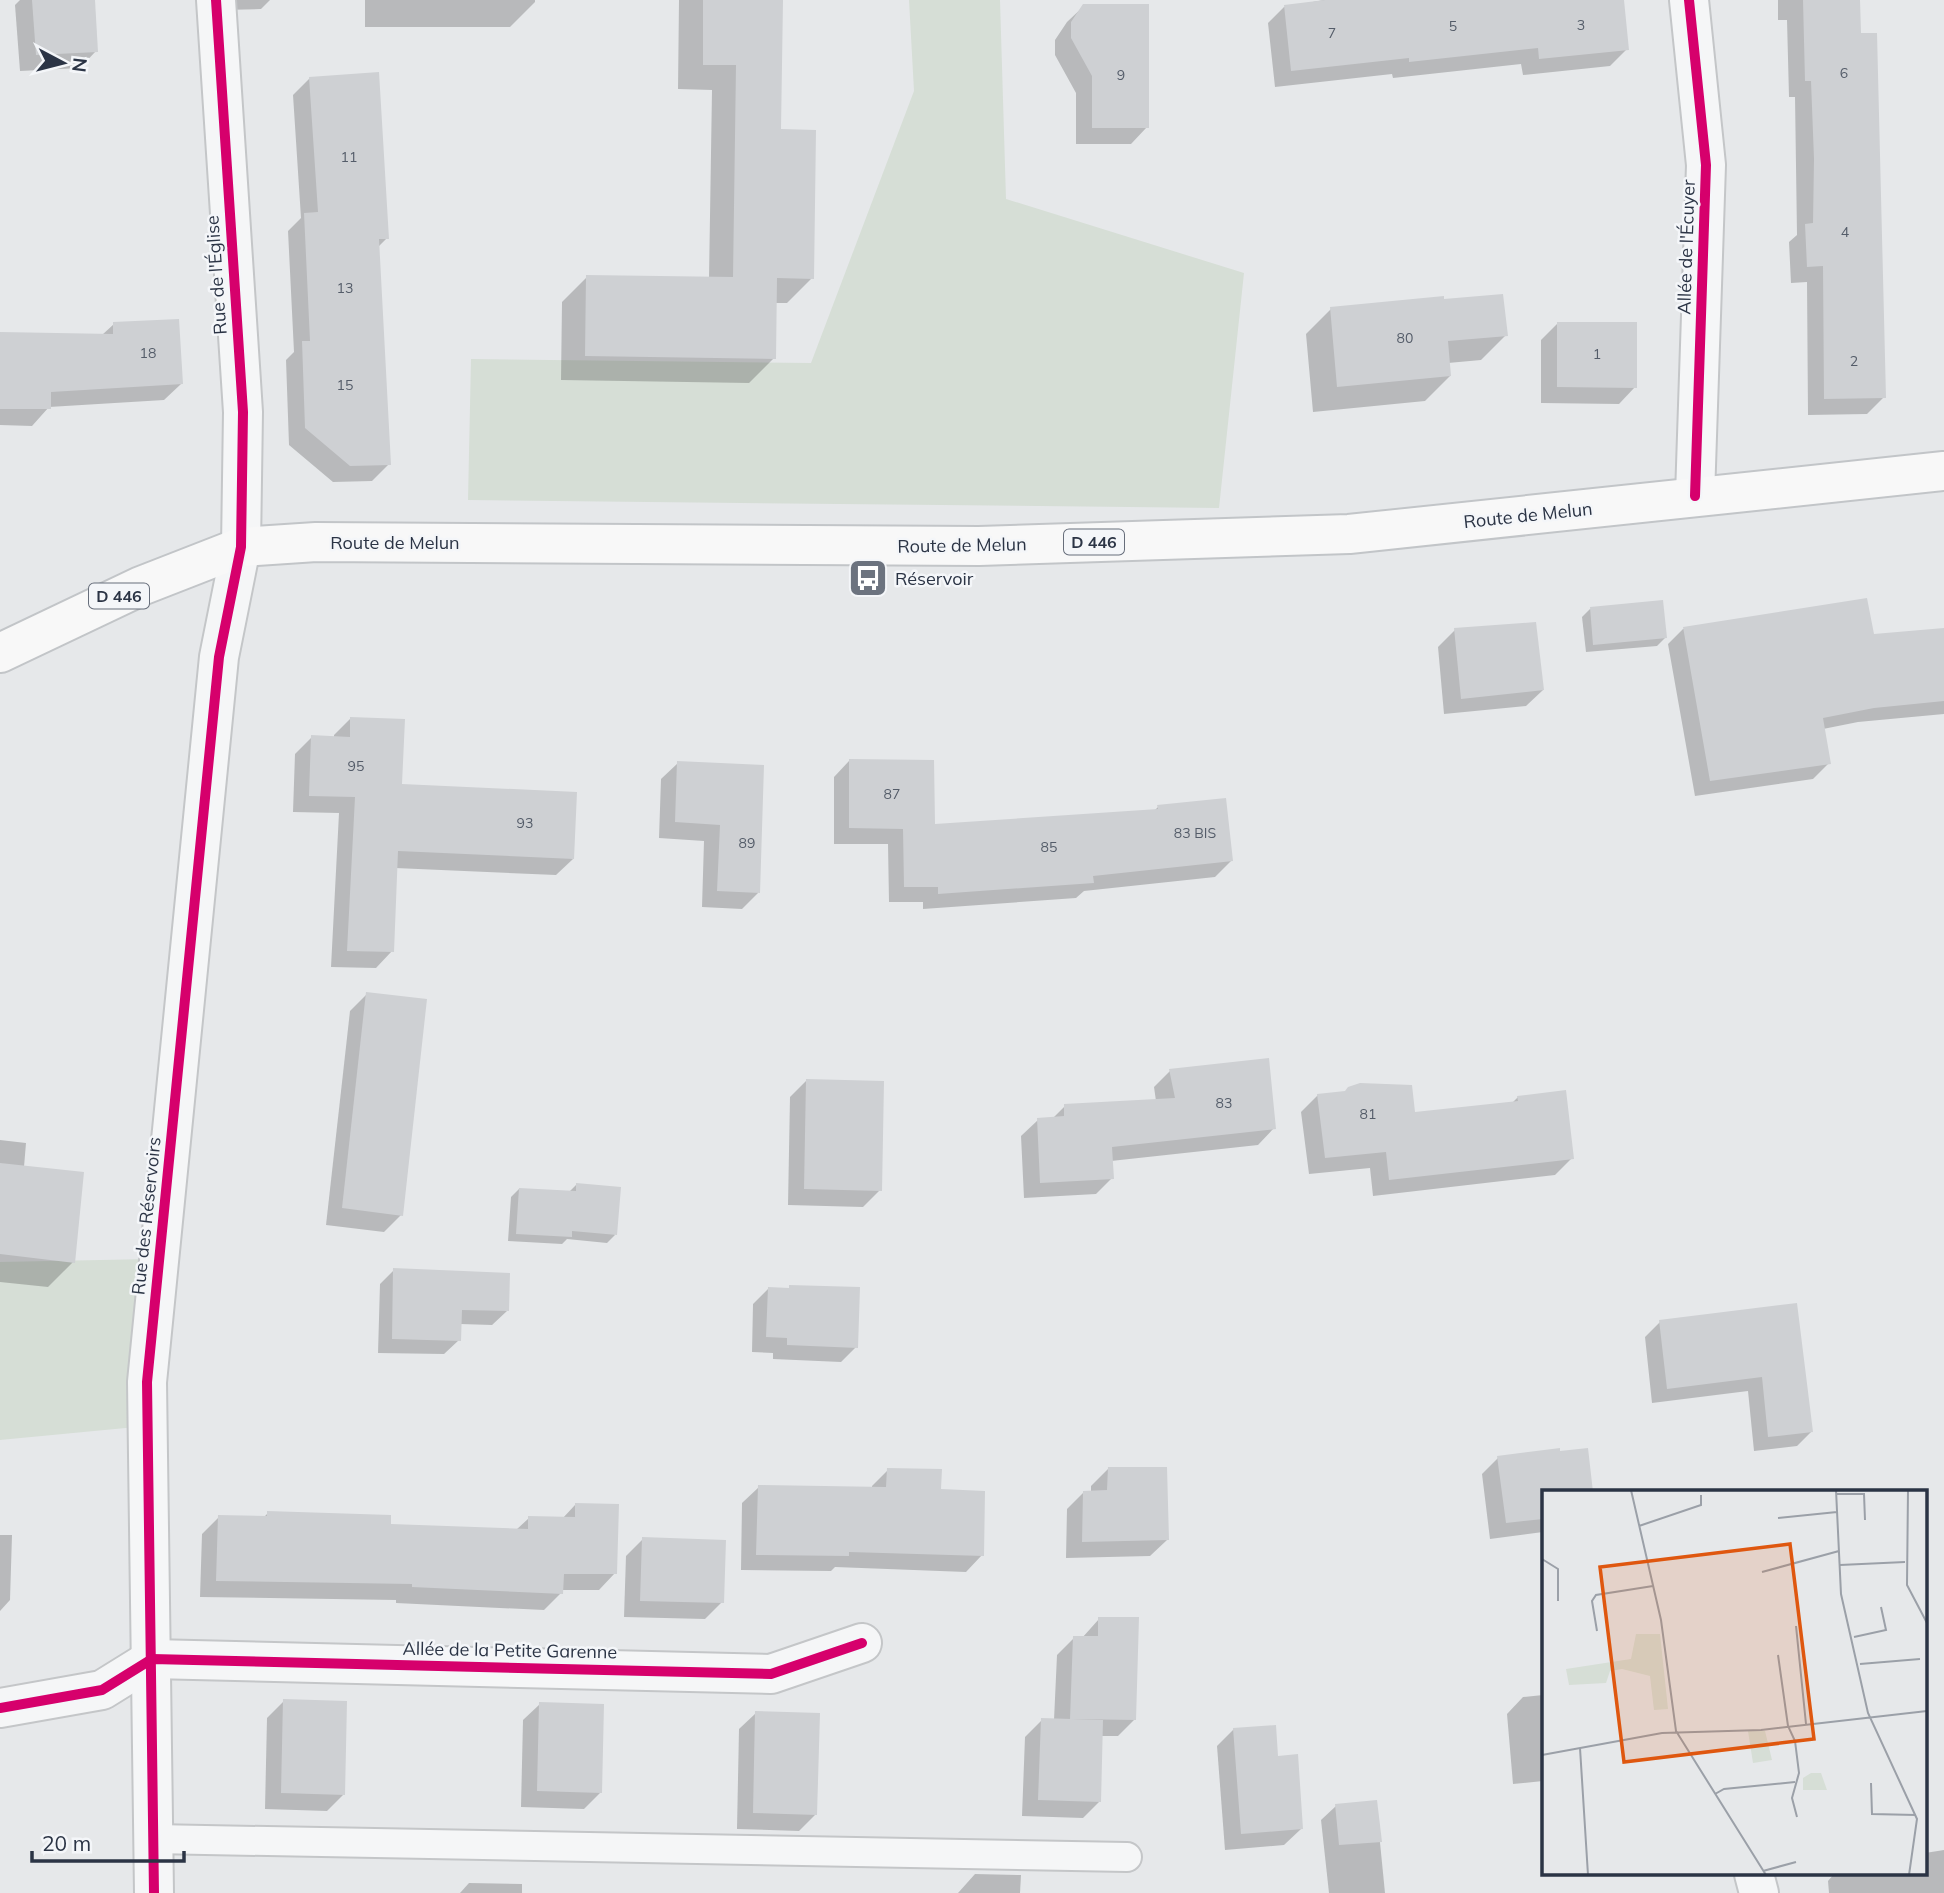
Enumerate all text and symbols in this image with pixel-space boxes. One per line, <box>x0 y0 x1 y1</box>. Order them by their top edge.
house number: 3 <box>1577 16 1585 34</box>
house number: 5 <box>1449 17 1457 35</box>
house number: 7 <box>1328 24 1336 42</box>
north arrow <box>28 28 98 98</box>
text: N <box>67 56 93 74</box>
house number: 6 <box>1840 64 1848 82</box>
house number: 9 <box>1117 66 1125 84</box>
house number: 11 <box>341 148 357 166</box>
street label: Allée de l'Écuyer <box>1672 179 1700 315</box>
street label: Rue de l'Église <box>200 215 232 335</box>
house number: 4 <box>1841 223 1850 241</box>
house number: 13 <box>337 279 353 297</box>
house number: 80 <box>1397 329 1413 347</box>
house number: 18 <box>140 344 156 362</box>
house number: 1 <box>1593 345 1601 363</box>
house number: 2 <box>1850 352 1858 370</box>
house number: 15 <box>337 376 353 394</box>
street label: Route de Melun <box>1462 497 1594 533</box>
road number: D 446 <box>1064 530 1124 554</box>
street label: Route de Melun <box>330 531 460 554</box>
street label: Route de Melun <box>897 532 1027 558</box>
bus stop icon: Réservoir <box>847 557 889 599</box>
place label: Réservoir <box>895 567 974 590</box>
road number: D 446 <box>89 583 149 608</box>
house number: 95 <box>348 757 364 775</box>
house number: 87 <box>884 785 900 803</box>
house number: 93 <box>517 814 533 832</box>
house number: 83 BIS <box>1174 824 1216 842</box>
house number: 89 <box>739 834 755 852</box>
house number: 85 <box>1041 838 1057 856</box>
house number: 83 <box>1216 1094 1232 1112</box>
house number: 81 <box>1360 1105 1376 1123</box>
street label: Rue des Réservoirs <box>126 1136 166 1296</box>
inset map <box>1542 1490 1926 1876</box>
street label: Allée de la Petite Garenne <box>403 1637 617 1663</box>
scale bar <box>32 1820 184 1864</box>
text: 20 m <box>42 1830 91 1856</box>

